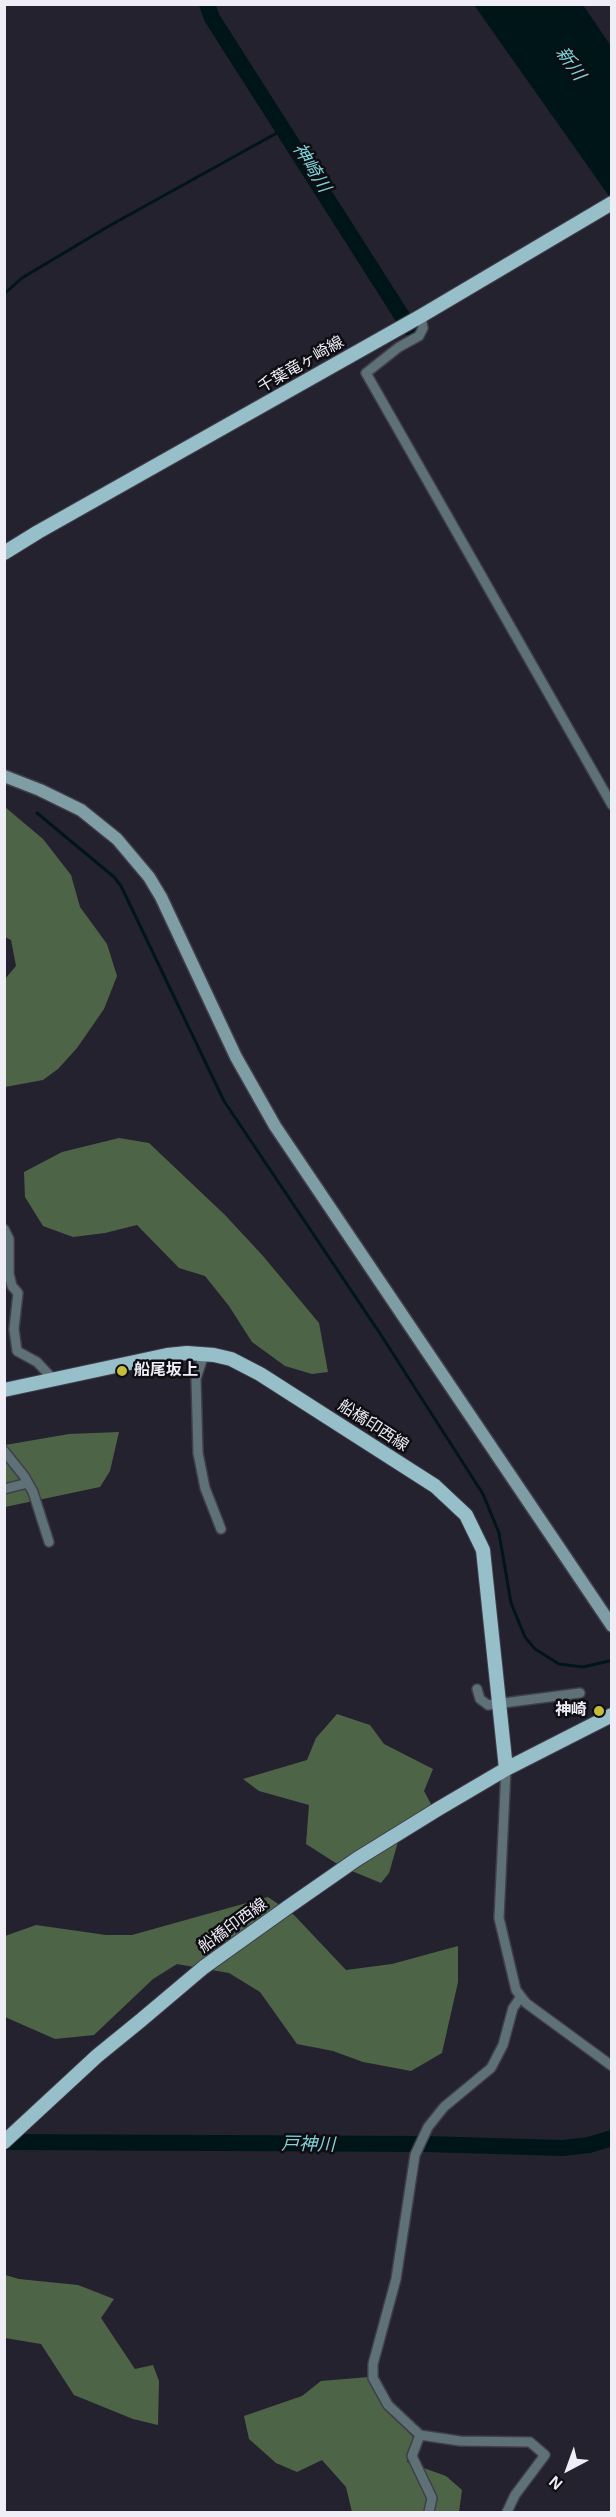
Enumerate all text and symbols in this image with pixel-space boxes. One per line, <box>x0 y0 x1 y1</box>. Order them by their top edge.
water label: 新川 <box>551 43 589 85</box>
water label: 神崎川 <box>288 139 334 197</box>
street label: 千葉竜ヶ崎線 <box>255 333 347 397</box>
place label: 船尾坂上 <box>134 1361 198 1381</box>
marker: 船尾坂上 <box>115 1364 129 1378</box>
street label: 船橋印西線 <box>334 1396 412 1456</box>
place label: 神崎 <box>555 1701 587 1721</box>
marker: 神崎 <box>592 1704 606 1718</box>
street label: 船橋印西線 <box>195 1895 271 1957</box>
water label: 戸神川 <box>281 2134 335 2156</box>
north arrow <box>538 2439 598 2499</box>
text: N <box>546 2473 566 2493</box>

